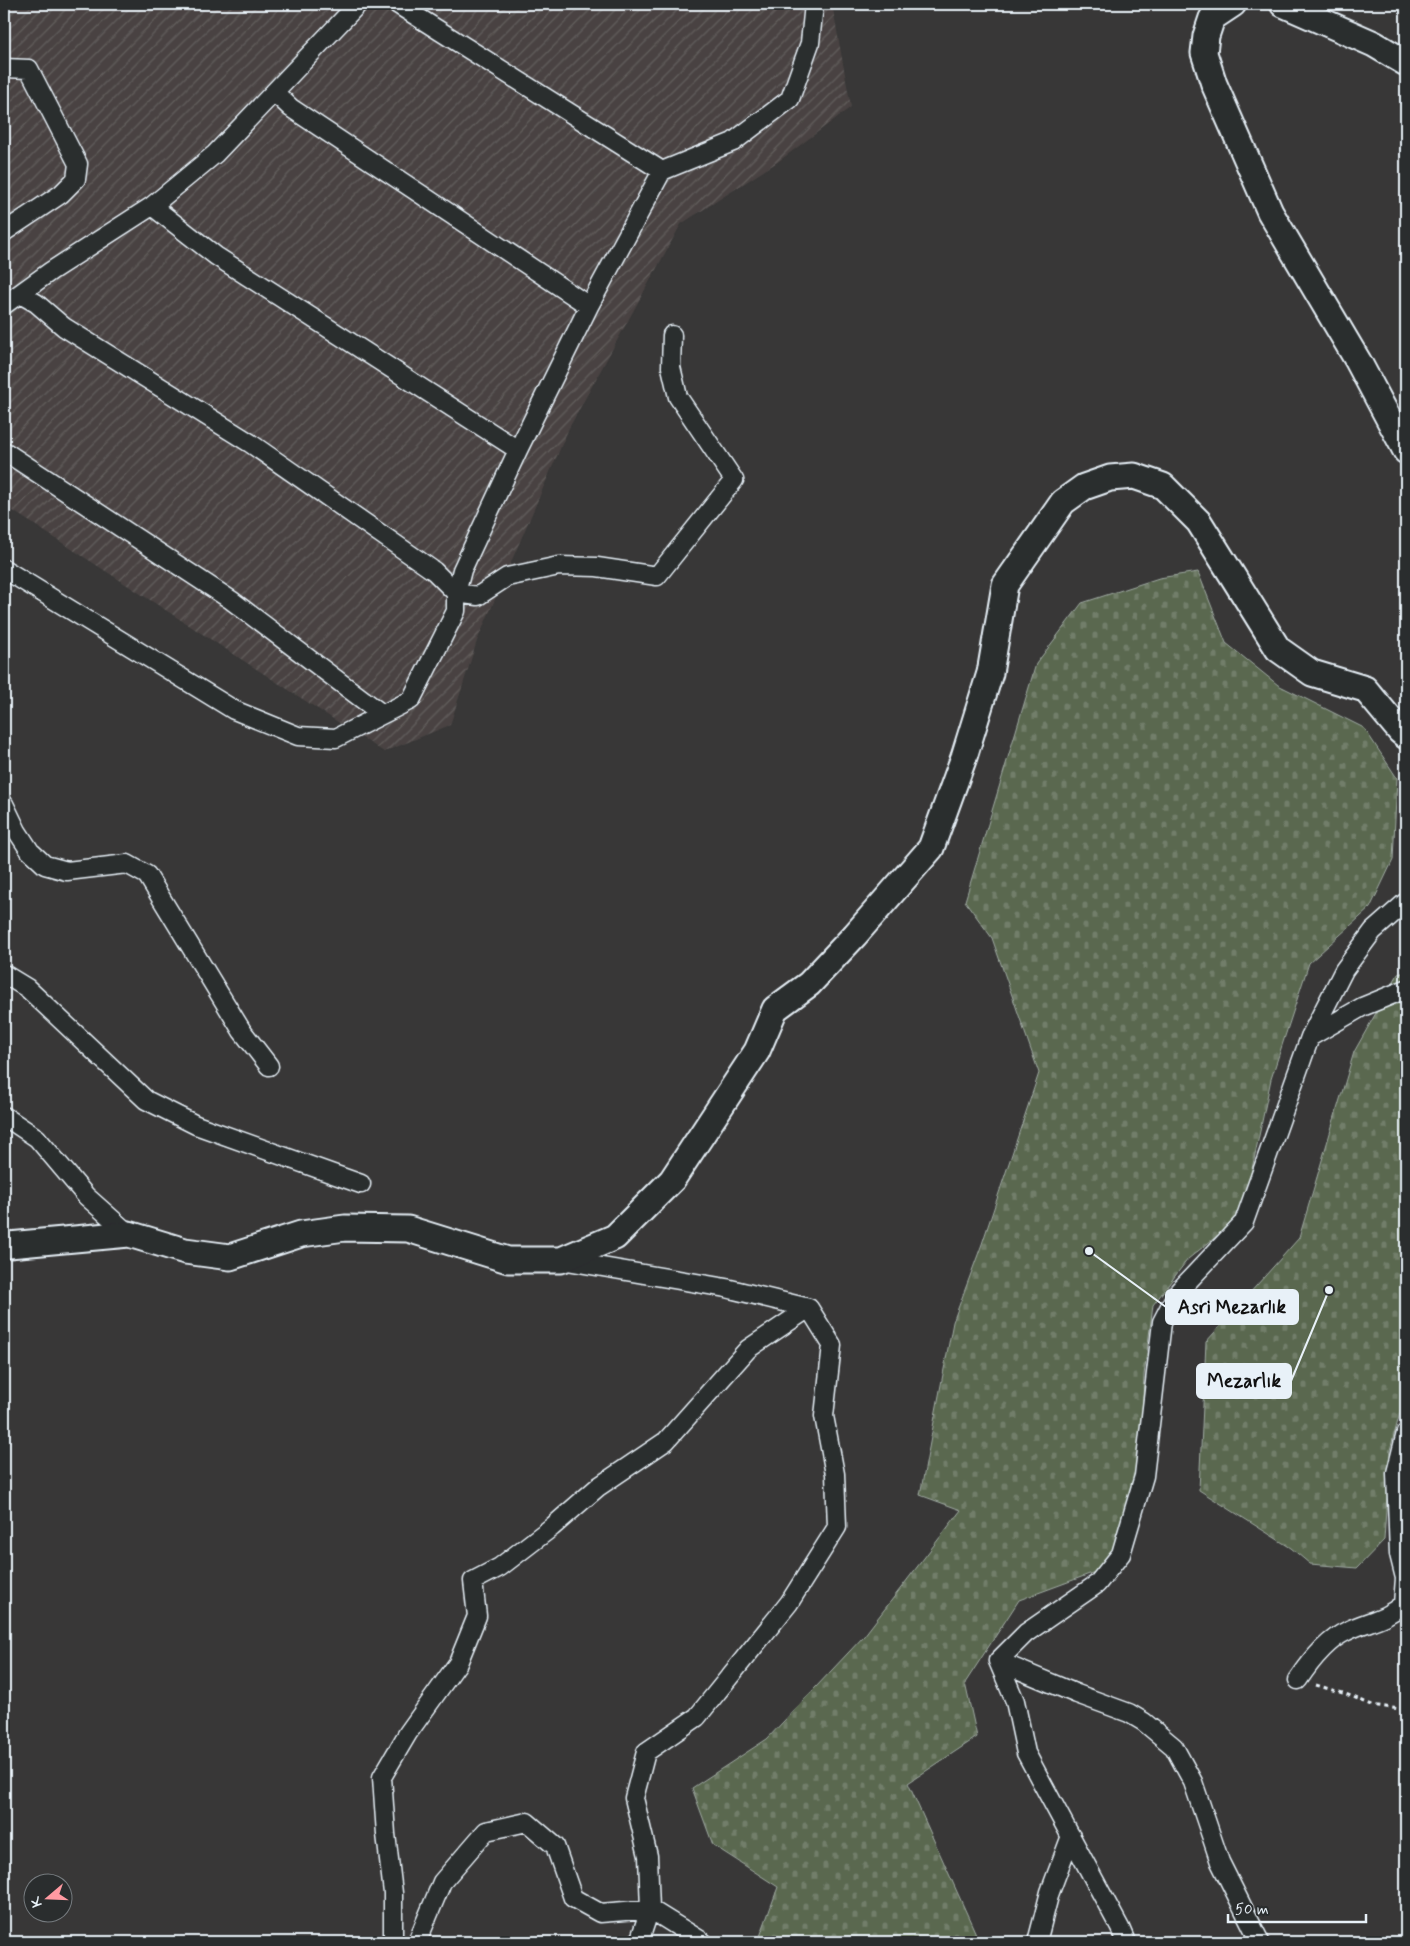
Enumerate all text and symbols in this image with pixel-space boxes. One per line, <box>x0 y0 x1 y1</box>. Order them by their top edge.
callout: Asri Mezarlık <box>1166 1290 1298 1324</box>
text: Asri Mezarlık <box>1178 1295 1287 1320</box>
callout: Mezarlık <box>1197 1364 1291 1398</box>
text: Mezarlık <box>1207 1369 1281 1394</box>
north arrow <box>22 1874 72 1924</box>
scale bar <box>1228 1891 1365 1923</box>
text: K <box>26 1893 47 1910</box>
text: 50 m <box>1235 1900 1269 1920</box>

